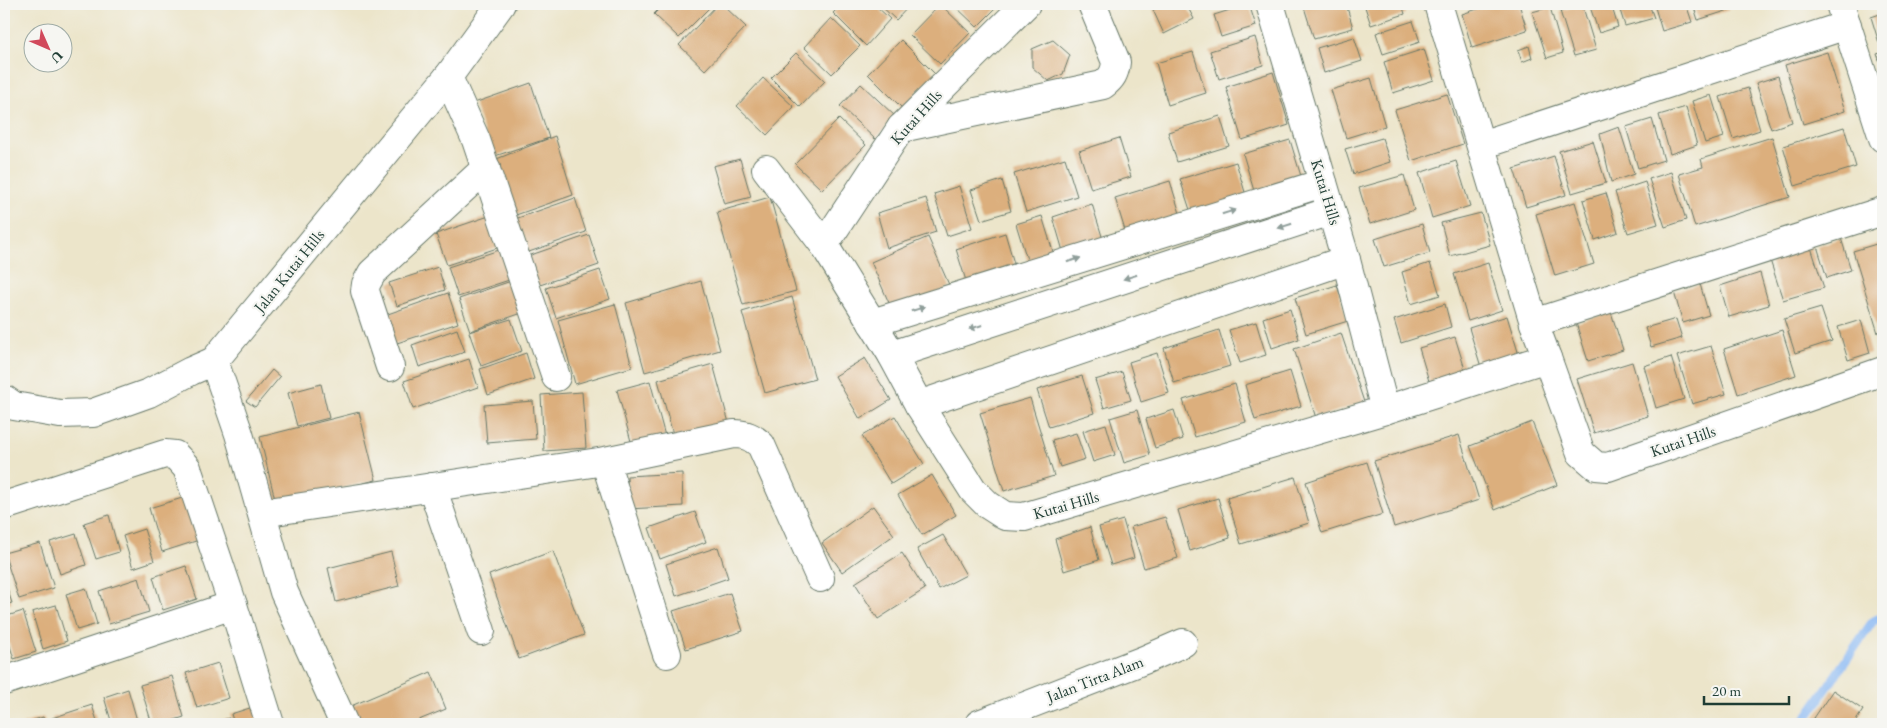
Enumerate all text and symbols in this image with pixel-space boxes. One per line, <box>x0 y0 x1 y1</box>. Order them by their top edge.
north arrow <box>22 22 72 72</box>
text: U <box>47 47 67 68</box>
street label: Kutai Hills <box>886 85 946 149</box>
street label: Kutai Hills <box>1306 157 1346 227</box>
one-way arrow <box>1221 207 1236 215</box>
one-way arrow <box>1277 223 1292 231</box>
street label: Jalan Kutai Hills <box>248 225 329 319</box>
one-way arrow <box>1066 256 1081 264</box>
one-way arrow <box>1123 274 1138 281</box>
one-way arrow <box>911 304 926 312</box>
one-way arrow <box>968 324 983 332</box>
street label: Kutai Hills <box>1648 420 1718 462</box>
street label: Kutai Hills <box>1031 486 1101 524</box>
street label: Jalan Tirta Alam <box>1042 651 1147 708</box>
scale bar <box>1704 673 1790 705</box>
text: 20 m <box>1712 681 1741 700</box>

